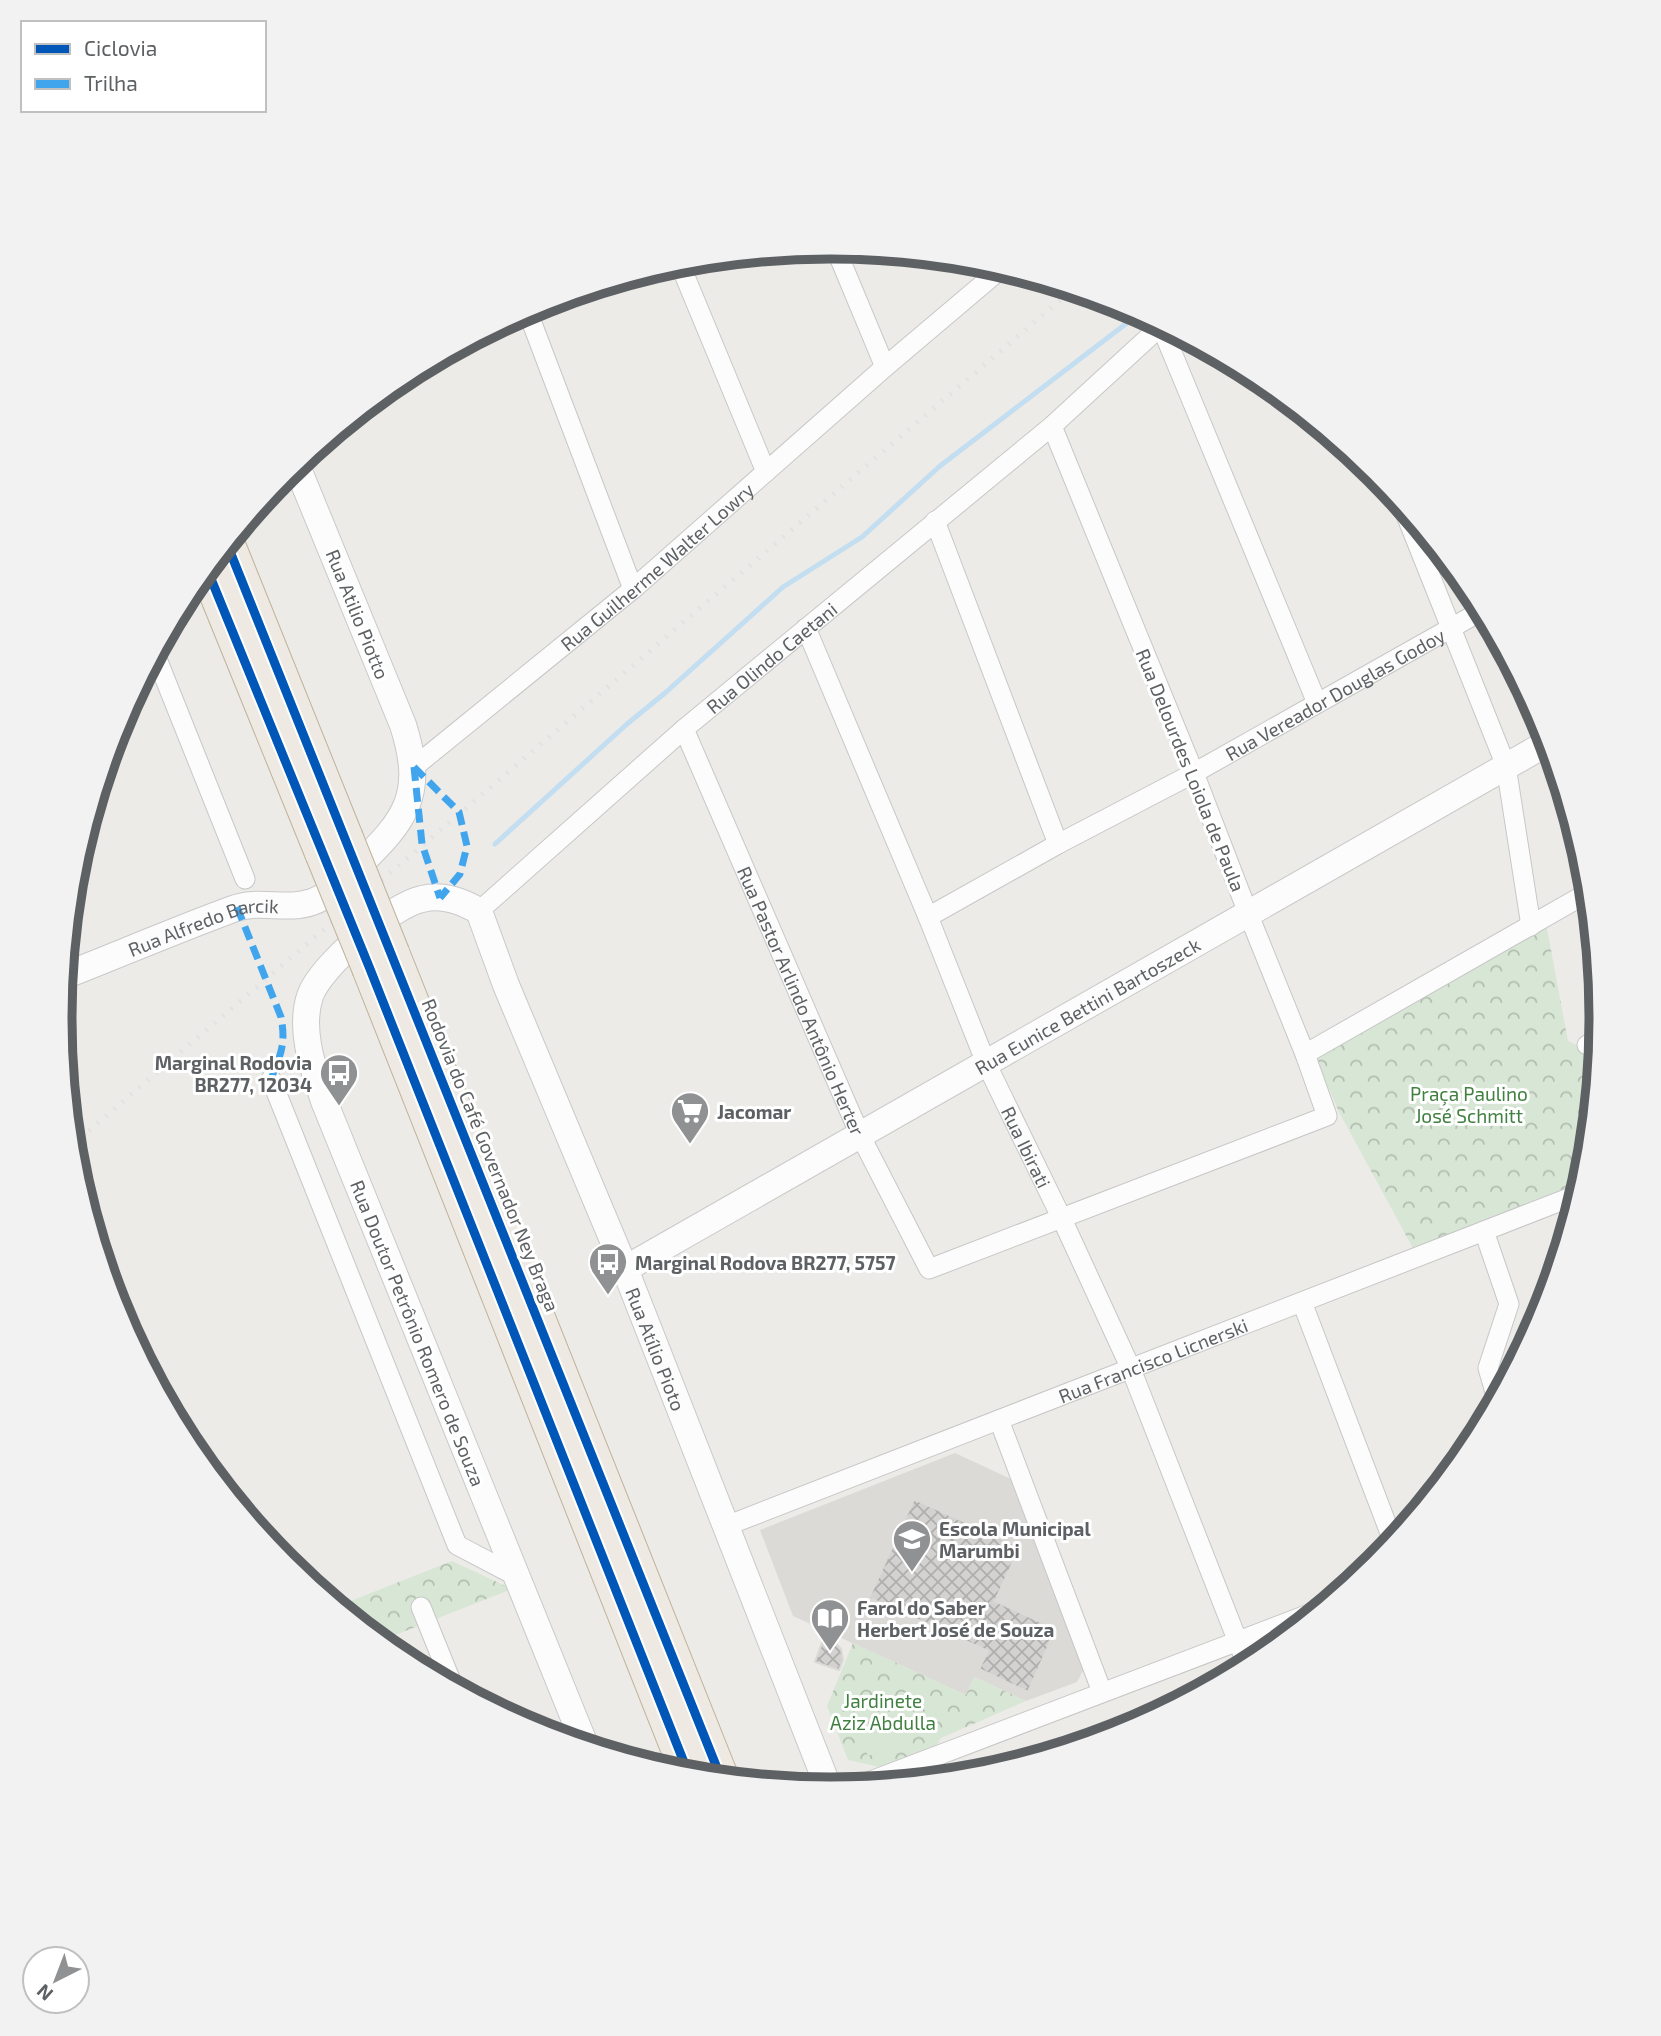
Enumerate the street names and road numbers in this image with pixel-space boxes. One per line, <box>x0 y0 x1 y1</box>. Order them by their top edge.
street label: Rua Guilherme Walter Lowry <box>555 477 758 655</box>
street label: Rua Atilio Piotto <box>322 546 394 682</box>
street label: Rua Olindo Caetani <box>701 597 841 718</box>
street label: Rua Vereador Douglas Godoy <box>1221 623 1448 765</box>
street label: Rua Delourdes Loiola de Paula <box>1132 645 1250 895</box>
street label: Rua Pastor Arlindo Antônio Herter <box>733 862 870 1139</box>
street label: Rua Alfredo Barcik <box>124 893 280 961</box>
street label: Rua Eunice Bettini Bartoszeck <box>970 932 1204 1079</box>
street label: Rodovia do Café Governador Ney Braga <box>418 995 564 1315</box>
street label: Rua Ibirati <box>997 1102 1056 1191</box>
street label: Rua Doutor Petrônio Romero de Souza <box>346 1177 490 1489</box>
street label: Rua Atílio Pioto <box>622 1284 691 1414</box>
street label: Rua Francisco Licnerski <box>1055 1313 1251 1407</box>

